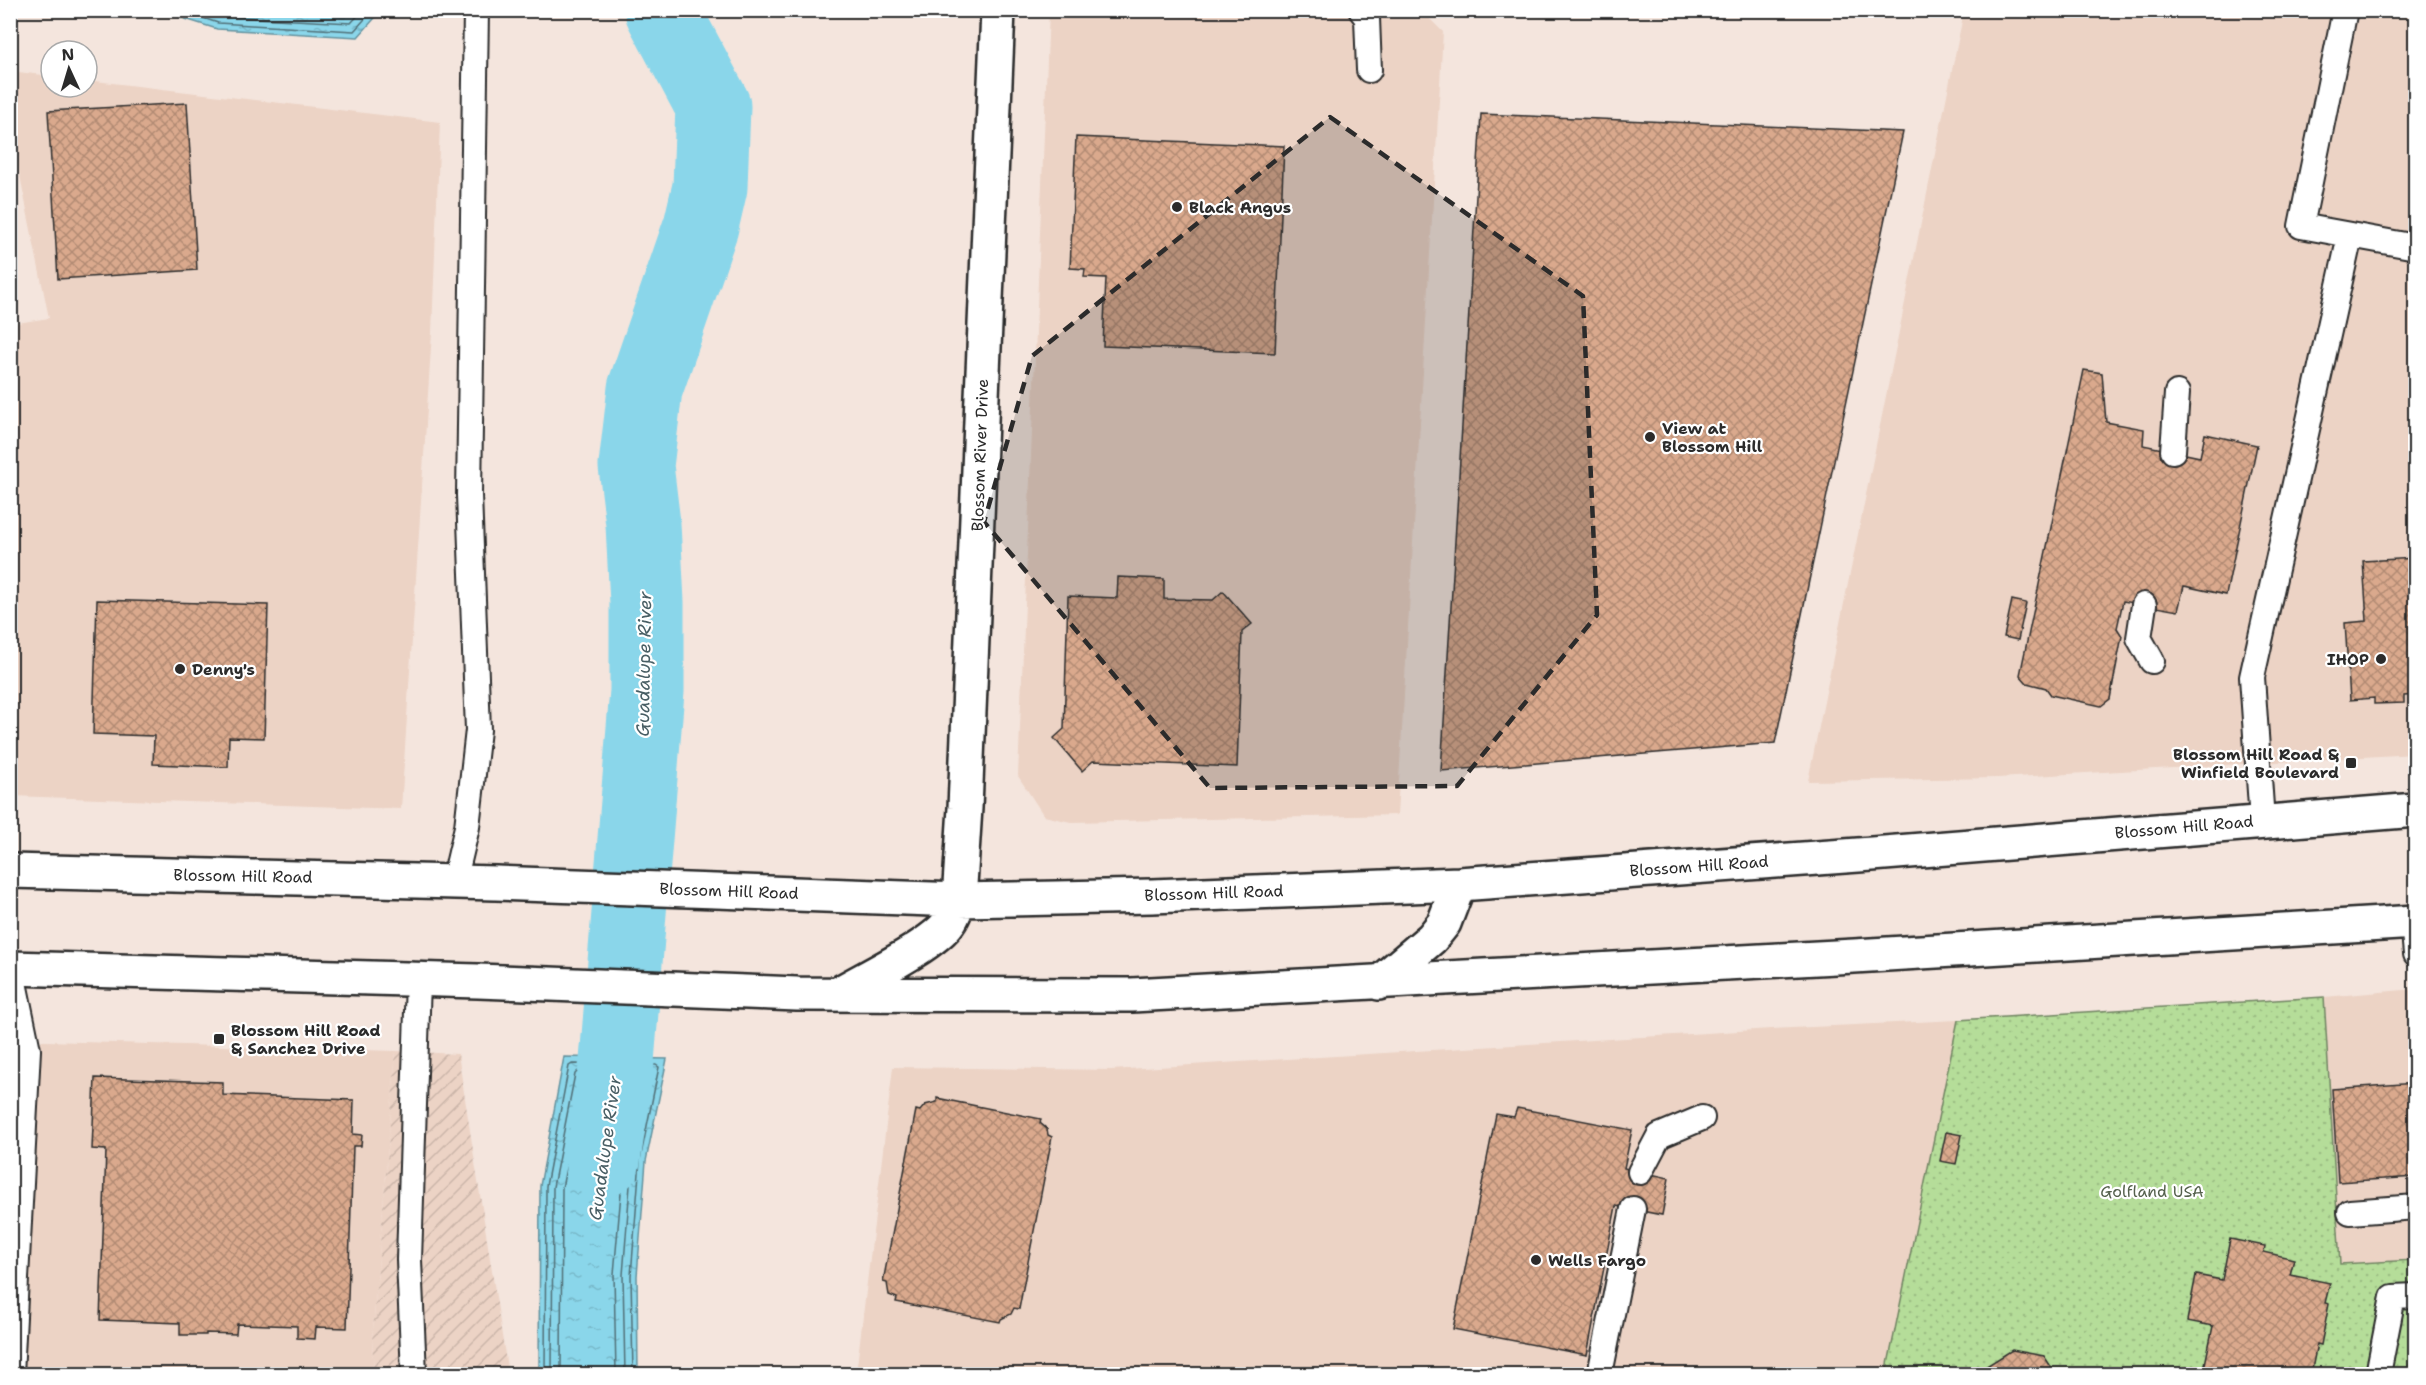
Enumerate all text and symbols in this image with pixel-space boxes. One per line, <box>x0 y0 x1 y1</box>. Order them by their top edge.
north arrow <box>39 39 99 99</box>
text: N <box>61 44 75 65</box>
place label: Black Angus <box>1189 197 1291 218</box>
marker: Black Angus <box>1170 200 1184 214</box>
street label: Blossom River Drive <box>967 378 993 532</box>
place label: View at Blossom Hill <box>1662 418 1763 457</box>
marker: View at Blossom Hill <box>1643 430 1657 444</box>
water label: Guadalupe River <box>631 591 657 737</box>
place label: IHOP <box>2327 649 2369 670</box>
marker: IHOP <box>2374 652 2388 666</box>
place label: Denny's <box>192 659 255 680</box>
marker: Denny's <box>173 662 187 676</box>
place label: Blossom Hill Road & Winfield Boulevard <box>2173 744 2339 783</box>
marker: Blossom Hill Road & Winfield Boulevard <box>2344 756 2358 770</box>
street label: Blossom Hill Road <box>2114 810 2254 844</box>
street label: Blossom Hill Road <box>1629 851 1769 881</box>
street label: Blossom Hill Road <box>173 864 313 888</box>
street label: Blossom Hill Road <box>659 878 799 904</box>
street label: Blossom Hill Road <box>1144 880 1284 906</box>
place label: Blossom Hill Road & Sanchez Drive <box>231 1020 380 1059</box>
marker: Blossom Hill Road & Sanchez Drive <box>212 1032 226 1046</box>
water label: Guadalupe River <box>583 1074 627 1222</box>
park label: Golfland USA <box>2100 1181 2204 1202</box>
place label: Wells Fargo <box>1548 1250 1646 1271</box>
marker: Wells Fargo <box>1529 1253 1543 1267</box>

